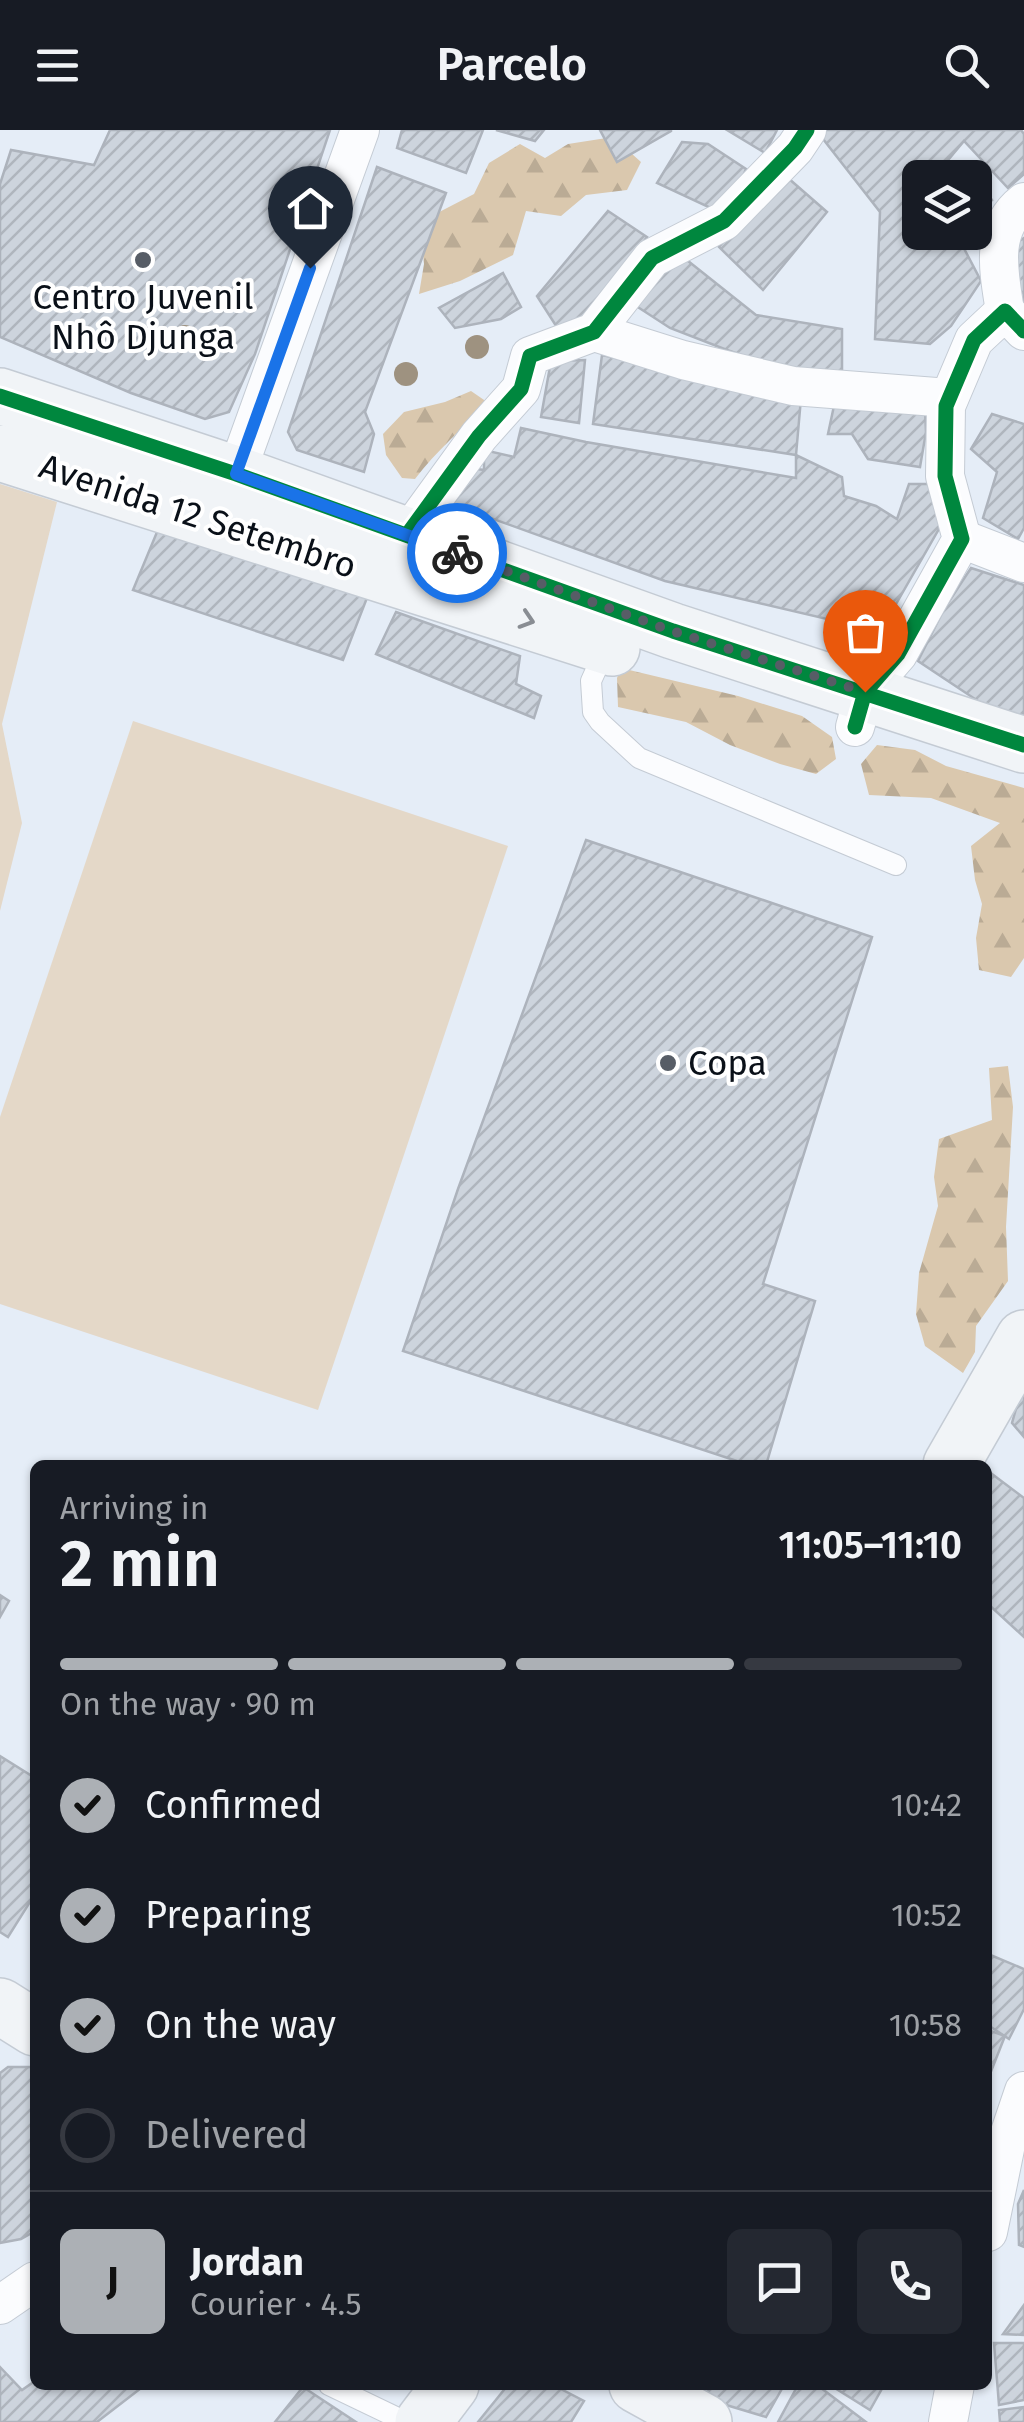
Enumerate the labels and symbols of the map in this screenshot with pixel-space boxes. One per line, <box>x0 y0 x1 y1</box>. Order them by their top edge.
pin <box>268 166 353 269</box>
marker: Centro Juvenil Nhô Djunga <box>132 249 154 271</box>
place label: Centro Juvenil Nhô Djunga <box>32 276 254 358</box>
street label: Avenida 12 Setembro <box>34 445 362 587</box>
courier <box>407 503 507 603</box>
pin <box>823 590 908 693</box>
one-way arrow <box>517 609 534 629</box>
place label: Copa <box>688 1042 767 1084</box>
marker: Copa <box>657 1052 679 1074</box>

